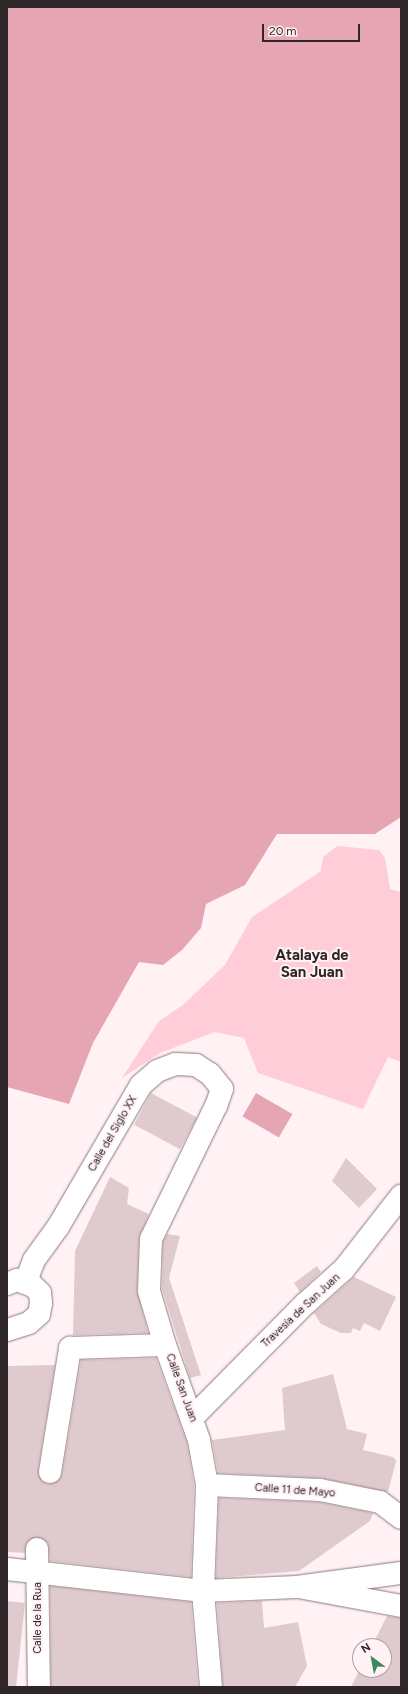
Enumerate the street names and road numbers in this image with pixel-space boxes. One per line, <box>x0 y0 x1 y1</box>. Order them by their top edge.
street label: Calle del Siglo XX <box>86 1094 140 1174</box>
street label: Travesía de San Juan <box>259 1271 343 1351</box>
street label: Calle San Juan <box>163 1352 199 1424</box>
street label: Calle 11 de Mayo <box>254 1482 336 1500</box>
street label: Calle de la Rua <box>31 1582 45 1654</box>

